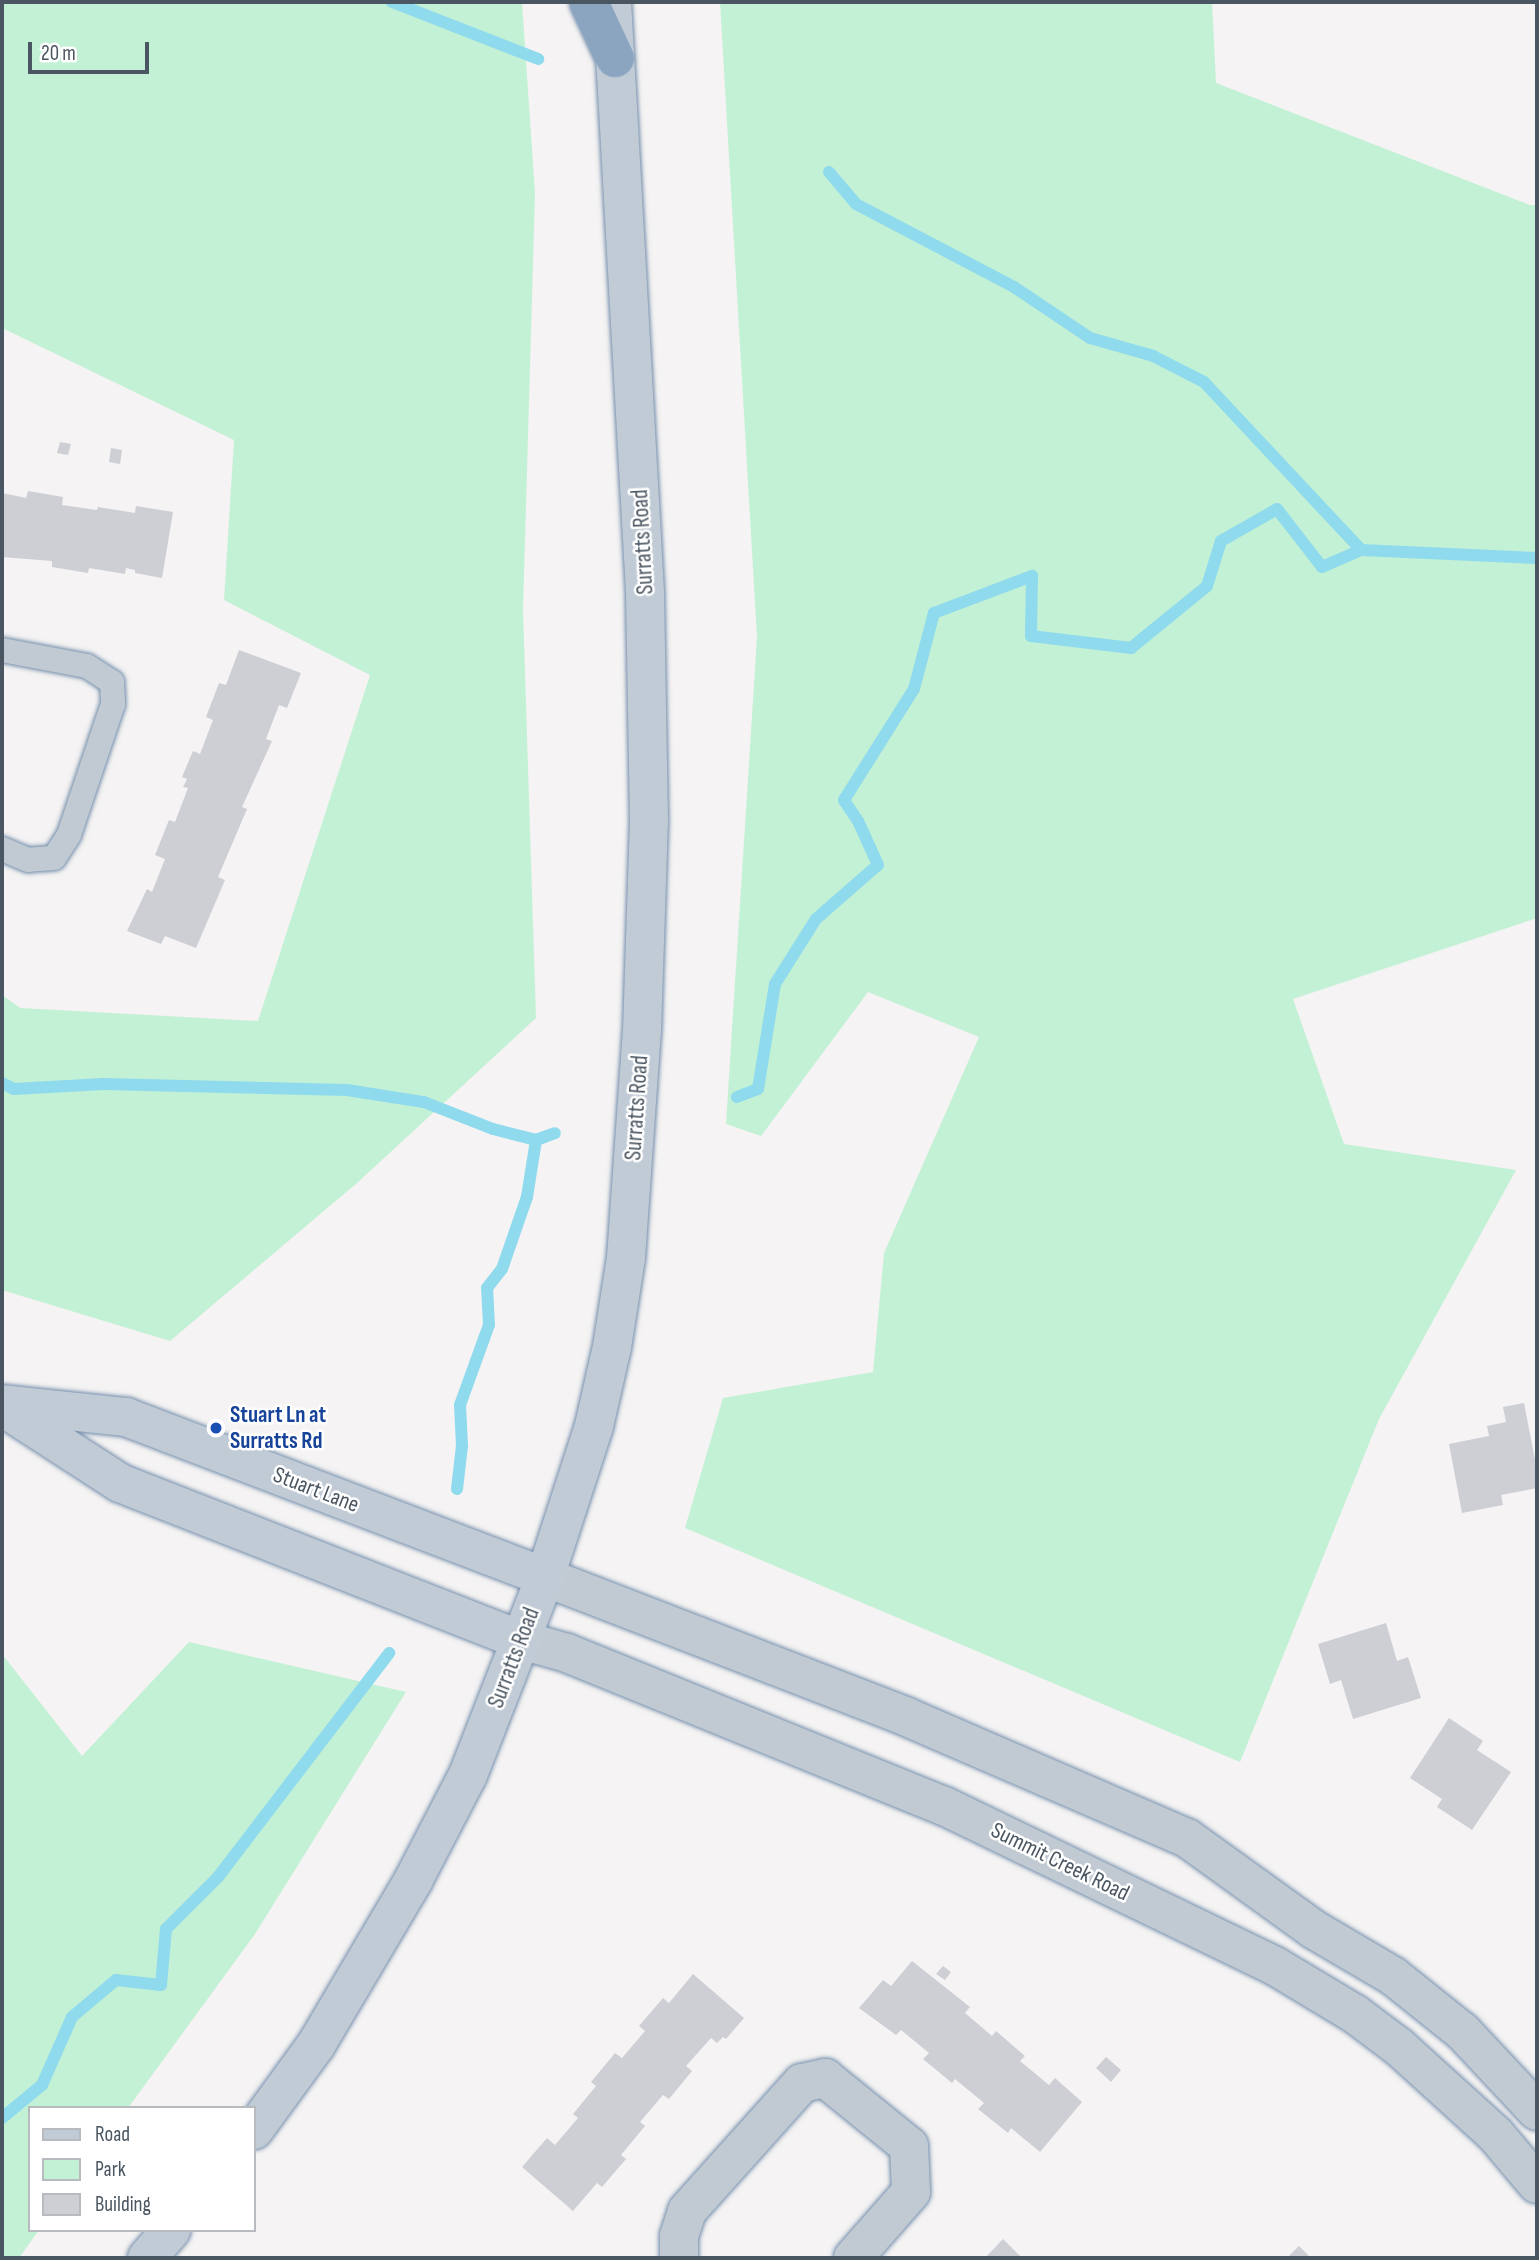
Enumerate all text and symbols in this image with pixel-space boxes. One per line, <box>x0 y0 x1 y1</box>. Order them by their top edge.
scale bar <box>32 28 152 72</box>
text: 20 m <box>41 41 76 66</box>
street label: Surratts Road <box>626 489 660 595</box>
street label: Surratts Road <box>620 1055 654 1161</box>
place label: Stuart Ln at Surratts Rd <box>230 1401 326 1455</box>
marker: Stuart Ln at Surratts Rd <box>208 1420 224 1436</box>
street label: Stuart Lane <box>269 1461 363 1519</box>
street label: Surratts Road <box>482 1604 546 1712</box>
street label: Summit Creek Road <box>986 1817 1134 1907</box>
legend <box>28 2106 256 2232</box>
text: Road <box>95 2122 130 2147</box>
text: Park <box>95 2157 126 2182</box>
text: Building <box>95 2192 151 2217</box>

